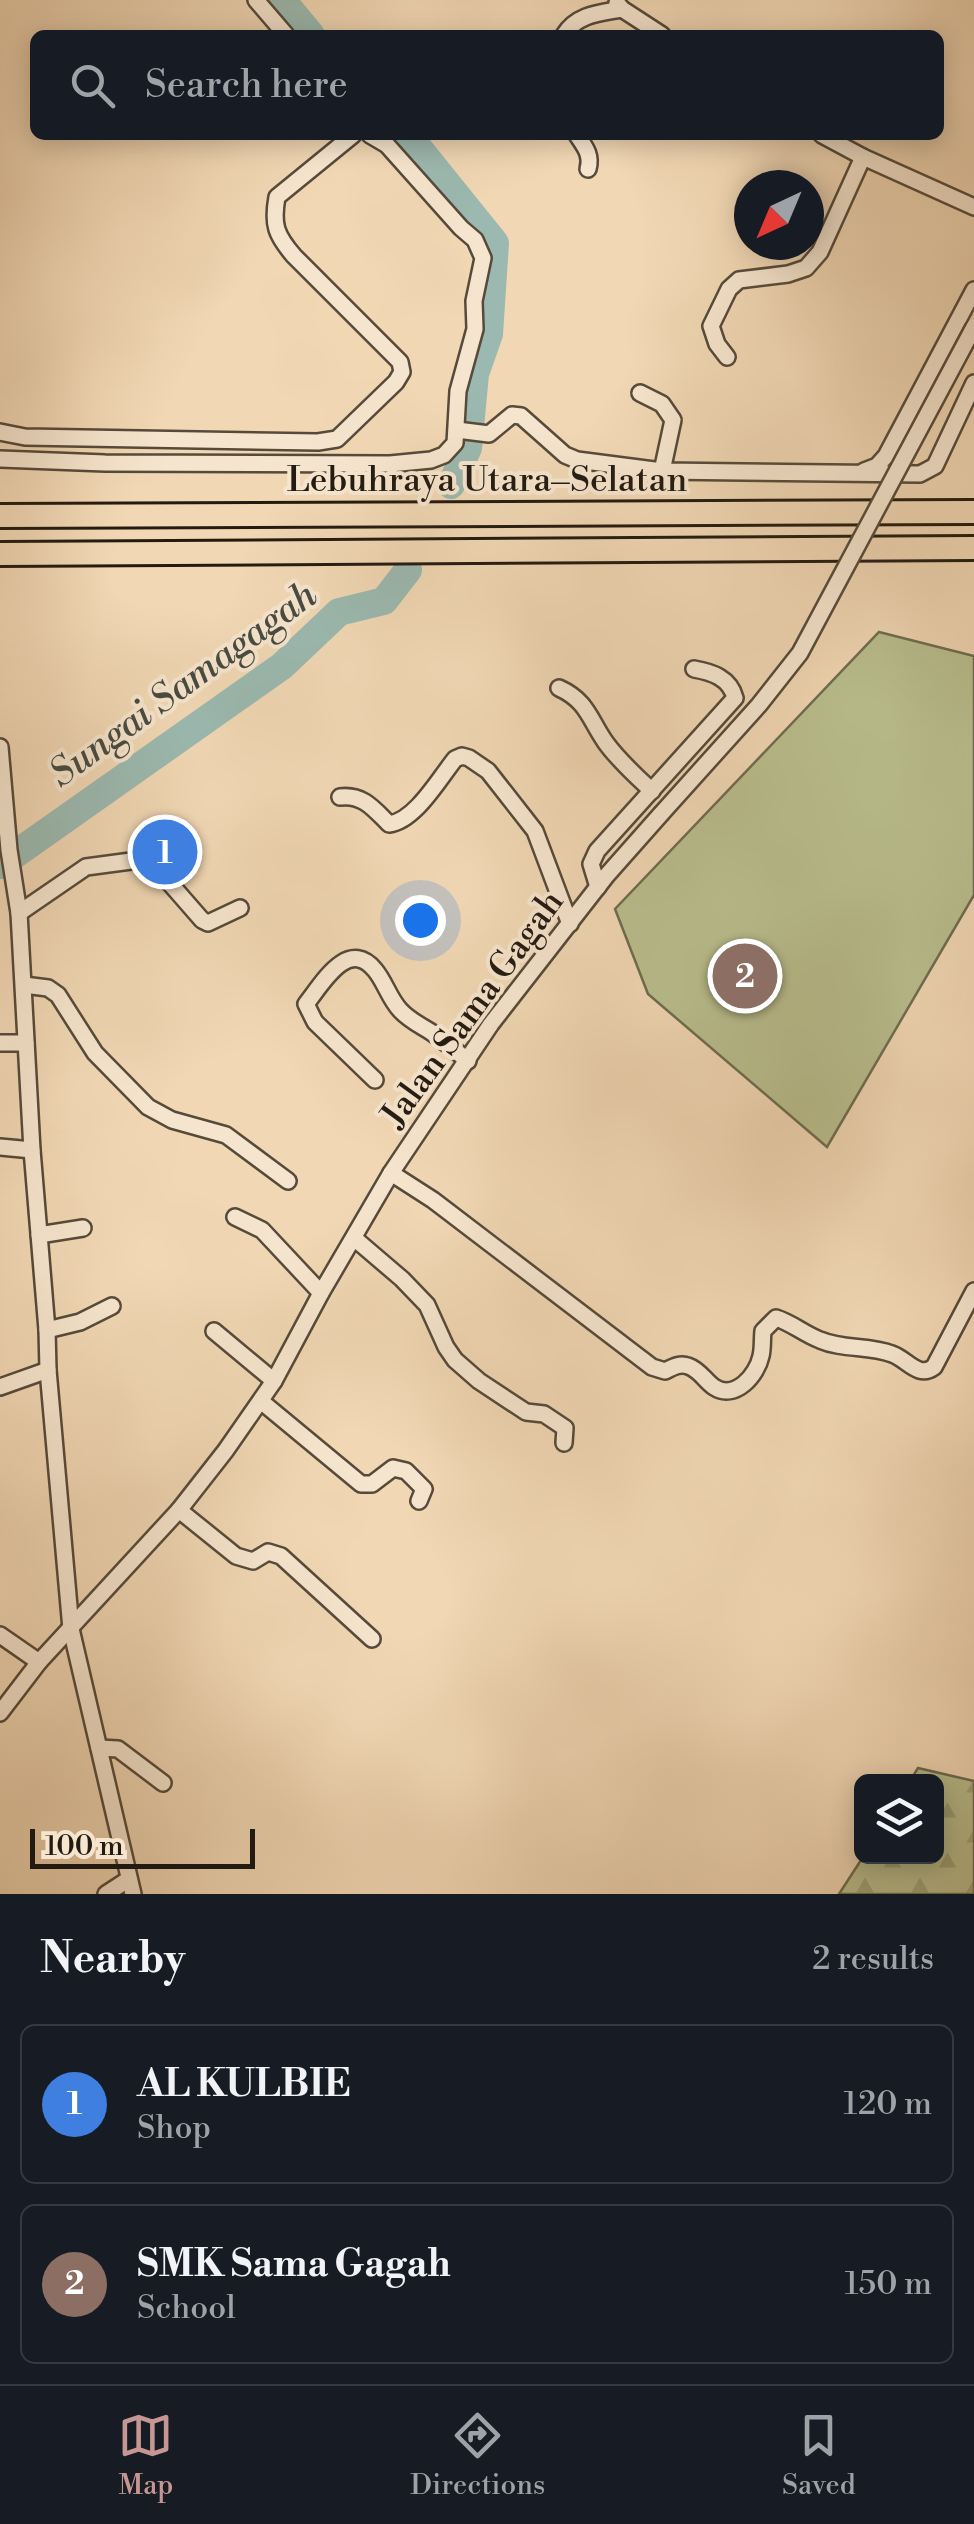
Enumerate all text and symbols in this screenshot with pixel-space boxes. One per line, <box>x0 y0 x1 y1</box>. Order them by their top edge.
search box <box>30 30 944 140</box>
icon: search <box>65 58 120 113</box>
text: Search here <box>145 62 348 109</box>
north arrow <box>734 170 824 260</box>
street label: Lebuhraya Utara–Selatan <box>287 459 687 502</box>
water label: Sungai Samagagah <box>40 572 327 798</box>
pin: 1 <box>132 814 198 890</box>
street label: Jalan Sama Gagah <box>371 882 573 1137</box>
your location <box>395 895 446 946</box>
pin: 2 <box>712 938 778 1014</box>
map controls <box>854 1774 944 1864</box>
button: layers <box>854 1774 944 1864</box>
scale bar <box>30 1824 255 1868</box>
text: 100 m <box>45 1829 124 1864</box>
text: Nearby <box>40 1933 185 1986</box>
text: 2 results <box>812 1939 934 1979</box>
text: AL KULBIE <box>137 2061 350 2108</box>
text: 1 <box>67 2084 82 2124</box>
text: 120 m <box>843 2084 932 2124</box>
text: Shop <box>137 2108 211 2148</box>
text: SMK Sama Gagah <box>137 2241 451 2288</box>
text: 2 <box>64 2264 85 2304</box>
text: 150 m <box>845 2264 932 2304</box>
text: School <box>137 2288 236 2328</box>
tab: Map <box>118 2408 173 2503</box>
tab: Directions <box>410 2408 545 2503</box>
tab: Saved <box>782 2408 856 2503</box>

